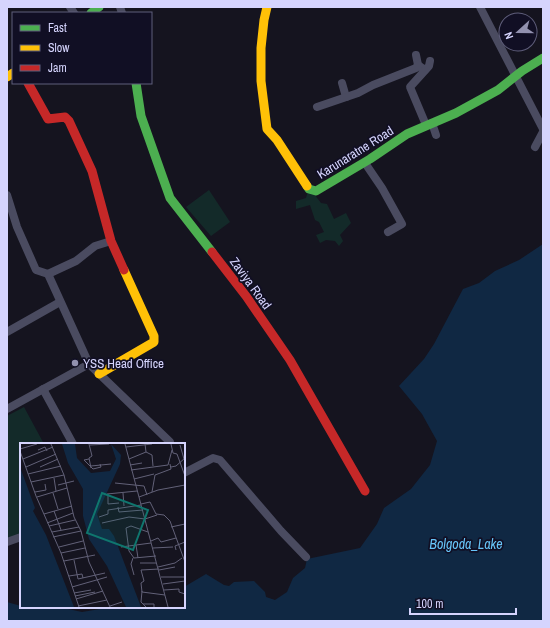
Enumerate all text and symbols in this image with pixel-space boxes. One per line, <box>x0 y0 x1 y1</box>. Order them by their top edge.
legend <box>12 12 152 84</box>
north arrow <box>498 12 538 52</box>
text: Fast <box>48 20 67 36</box>
text: N <box>501 30 516 41</box>
text: Slow <box>48 40 70 56</box>
text: Jam <box>48 60 67 76</box>
street label: Karunaratne Road <box>314 122 397 183</box>
street label: Zaviya Road <box>226 254 275 313</box>
place label: YSS Head Office <box>83 355 164 372</box>
marker: YSS Head Office <box>70 358 80 368</box>
inset map <box>20 443 185 608</box>
water label: Bolgoda_Lake <box>429 535 503 553</box>
scale bar <box>410 590 516 616</box>
text: 100 m <box>416 596 443 612</box>

